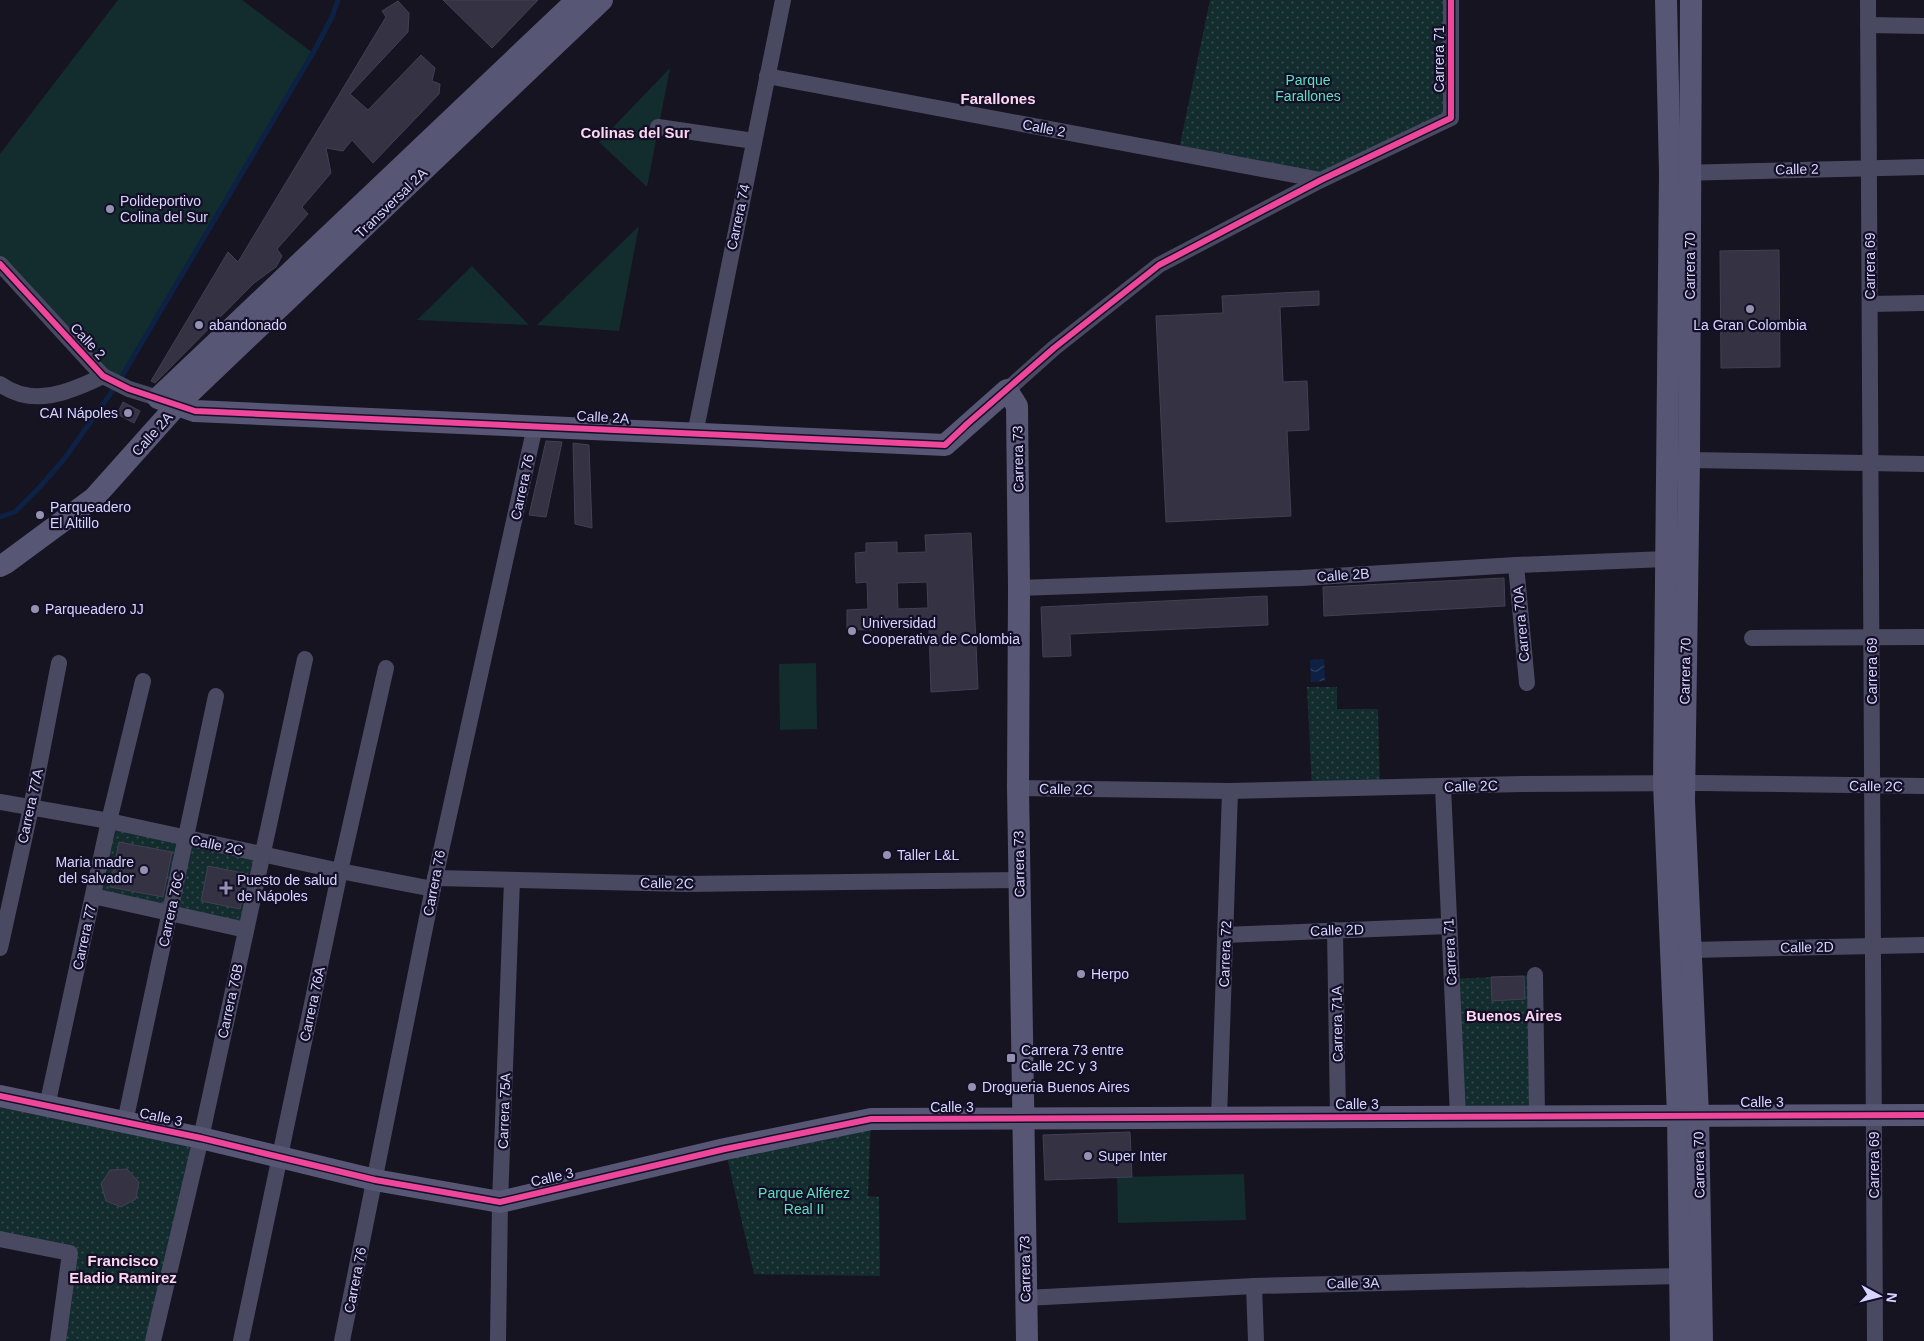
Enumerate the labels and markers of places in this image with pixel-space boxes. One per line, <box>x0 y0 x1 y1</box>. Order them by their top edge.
place label: Polideportivo Colina del Sur <box>120 193 208 225</box>
marker: Polideportivo Colina del Sur <box>104 203 116 215</box>
marker: La Gran Colombia <box>1744 303 1756 315</box>
place label: abandonado <box>209 317 287 333</box>
place label: La Gran Colombia <box>1693 317 1807 333</box>
marker: abandonado <box>193 319 205 331</box>
place label: CAI Nápoles <box>39 405 118 421</box>
marker: CAI Nápoles <box>122 407 134 419</box>
place label: Parqueadero El Altillo <box>50 499 131 531</box>
marker: Parqueadero El Altillo <box>34 509 46 521</box>
place label: Parqueadero JJ <box>45 601 144 617</box>
marker: Parqueadero JJ <box>29 603 41 615</box>
place label: Universidad Cooperativa de Colombia <box>862 615 1020 647</box>
marker: Universidad Cooperativa de Colombia <box>846 625 858 637</box>
place label: Taller L&L <box>897 847 959 863</box>
marker: Taller L&L <box>881 849 893 861</box>
place label: Maria madre del salvador <box>55 854 134 886</box>
marker: Maria madre del salvador <box>138 864 150 876</box>
place label: Puesto de salud de Nápoles <box>237 872 337 904</box>
marker: Puesto de salud de Nápoles <box>219 881 233 895</box>
place label: Herpo <box>1091 966 1129 982</box>
marker: Herpo <box>1075 968 1087 980</box>
place label: Carrera 73 entre Calle 2C y 3 <box>1021 1042 1124 1074</box>
marker: Carrera 73 entre Calle 2C y 3 <box>1005 1052 1017 1064</box>
place label: Drogueria Buenos Aires <box>982 1079 1130 1095</box>
marker: Drogueria Buenos Aires <box>966 1081 978 1093</box>
place label: Super Inter <box>1098 1148 1168 1164</box>
marker: Super Inter <box>1082 1150 1094 1162</box>

